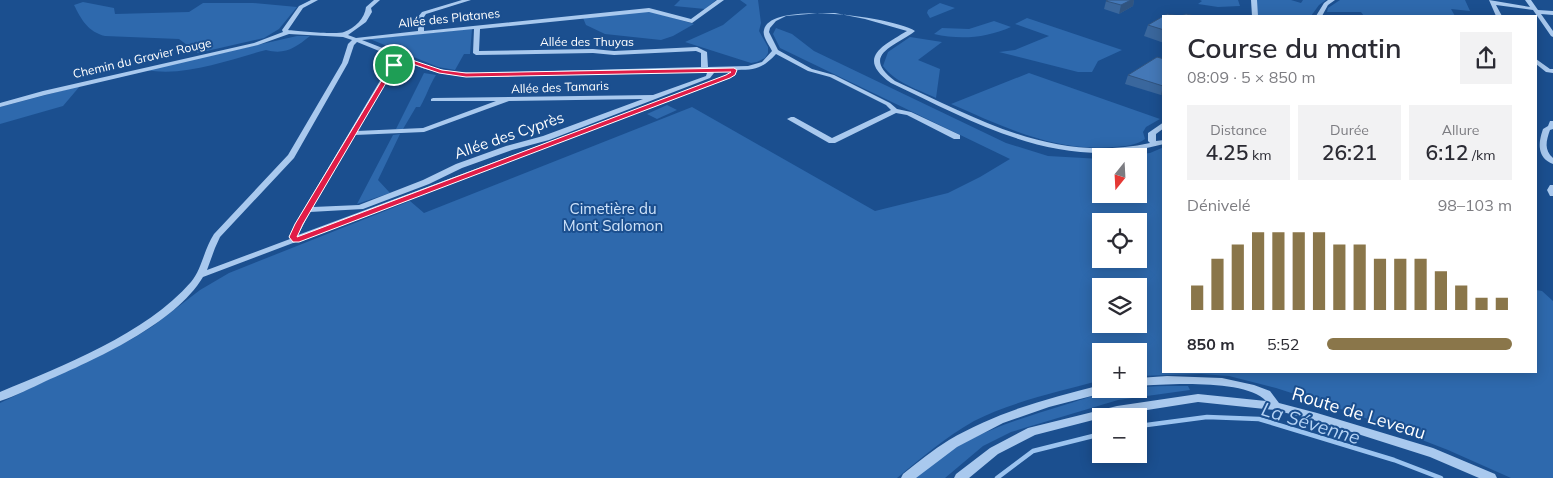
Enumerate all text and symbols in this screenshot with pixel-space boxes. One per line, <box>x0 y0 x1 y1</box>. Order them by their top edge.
street label: Allée des Platanes <box>397 5 501 31</box>
text: Course du matin <box>1187 30 1402 65</box>
button: share <box>1460 32 1512 84</box>
street label: Allée des Thuyas <box>540 34 634 49</box>
street label: Chemin du Gravier Rouge <box>71 35 213 81</box>
pin <box>373 44 415 86</box>
icon: arrive <box>380 51 408 79</box>
text: 08:09 · 5 × 850 m <box>1187 67 1316 87</box>
street label: Allée des Tamaris <box>511 78 609 96</box>
street label: Allée des Cyprès <box>452 107 566 163</box>
text: Distance <box>1210 121 1267 139</box>
text: Durée <box>1330 121 1369 139</box>
text: Allure <box>1442 121 1479 139</box>
text: 4.25 <box>1206 139 1248 165</box>
text: 26:21 <box>1322 139 1377 165</box>
text: 6:12 <box>1426 139 1468 165</box>
text: km <box>1248 146 1271 164</box>
text: /km <box>1468 146 1495 164</box>
north arrow <box>1092 148 1148 202</box>
map controls <box>1092 148 1147 463</box>
text: Dénivelé <box>1187 195 1250 215</box>
text: 98–103 m <box>1438 195 1512 215</box>
park label: Cimetière du Mont Salomon <box>563 199 663 235</box>
button: locate <box>1092 213 1147 268</box>
button: layers <box>1092 278 1147 333</box>
text: 850 m <box>1187 334 1235 354</box>
text: 5:52 <box>1267 334 1299 354</box>
button: + <box>1092 343 1147 398</box>
street label: Route de Leveau <box>1289 382 1429 444</box>
water label: La Sévenne <box>1259 397 1363 449</box>
button: − <box>1092 408 1147 463</box>

